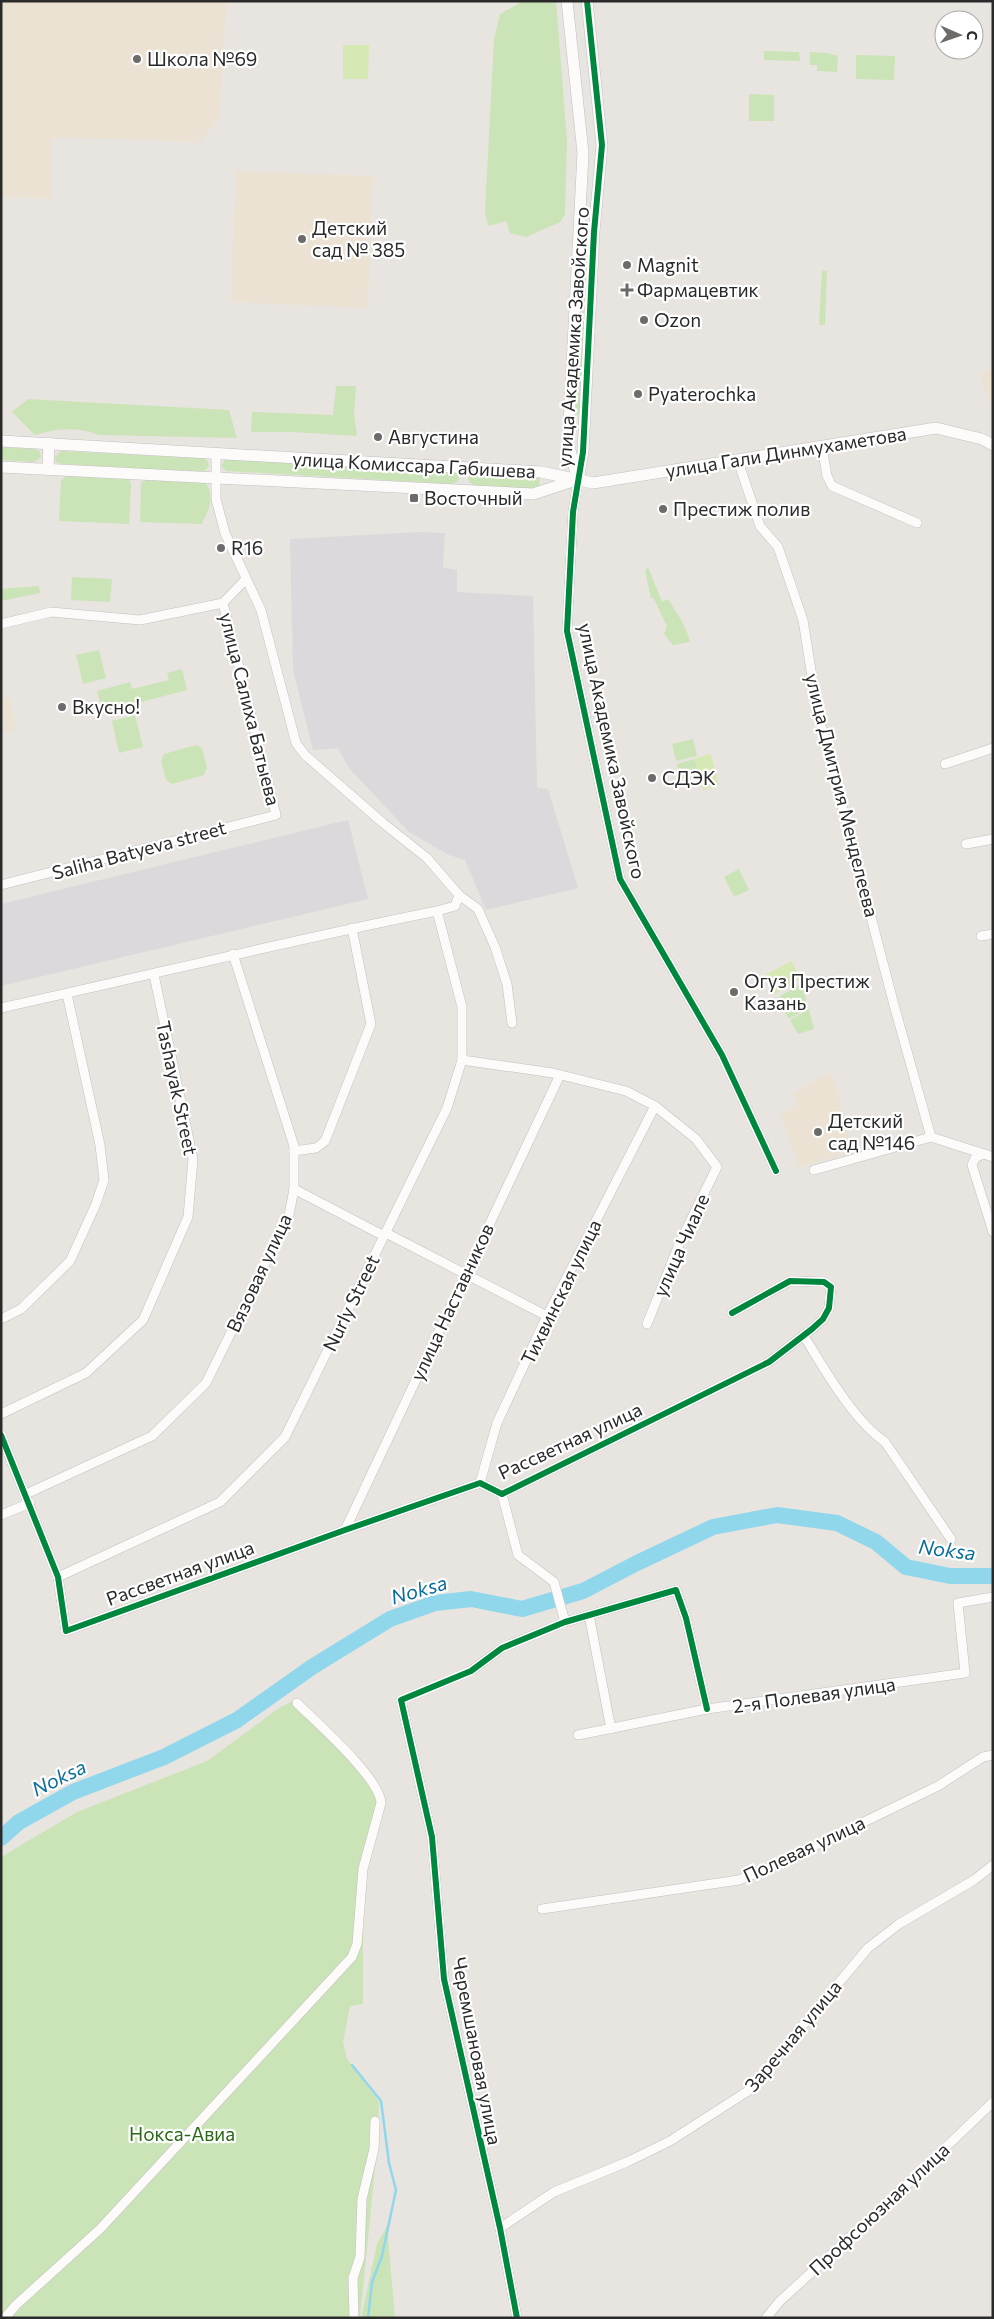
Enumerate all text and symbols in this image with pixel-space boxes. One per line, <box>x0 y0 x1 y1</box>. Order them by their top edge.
north arrow <box>934 10 984 60</box>
text: С <box>964 30 981 41</box>
place label: Школа №69 <box>147 47 257 70</box>
marker: Школа №69 <box>131 53 143 65</box>
street label: улица Академика Завойского <box>552 206 593 468</box>
place label: Детский сад № 385 <box>312 216 405 261</box>
marker: Детский сад № 385 <box>296 233 308 245</box>
place label: Magnit <box>637 253 699 276</box>
marker: Magnit <box>621 259 633 271</box>
place label: Фармацевтик <box>637 278 759 301</box>
marker: Фармацевтик <box>621 284 633 296</box>
place label: Ozon <box>654 308 701 331</box>
marker: Ozon <box>638 314 650 326</box>
place label: Pyaterochka <box>648 382 756 405</box>
marker: Pyaterochka <box>632 388 644 400</box>
street label: улица Гали Динмухаметова <box>664 421 908 482</box>
place label: Августина <box>388 425 479 448</box>
marker: Августина <box>372 431 384 443</box>
street label: улица Комиссара Габишева <box>292 447 536 482</box>
place label: Восточный <box>424 486 523 509</box>
marker: Восточный <box>408 492 420 504</box>
place label: Престиж полив <box>673 497 810 520</box>
marker: Престиж полив <box>657 503 669 515</box>
place label: R16 <box>231 536 263 559</box>
marker: R16 <box>215 542 227 554</box>
street label: улица Салиха Батыева <box>215 610 286 808</box>
street label: улица Академика Завойского <box>574 621 651 881</box>
street label: улица Дмитрия Менделеева <box>801 671 884 919</box>
place label: Вкусно! <box>72 695 140 718</box>
marker: Вкусно! <box>56 701 68 713</box>
place label: СДЭК <box>662 766 716 789</box>
marker: СДЭК <box>646 772 658 784</box>
street label: Saliha Batyeva street <box>49 815 228 884</box>
place label: Огуз Престиж Казань <box>744 969 870 1014</box>
marker: Огуз Престиж Казань <box>728 986 740 998</box>
street label: Tashayak Street <box>152 1019 203 1157</box>
place label: Детский сад №146 <box>828 1109 915 1154</box>
marker: Детский сад №146 <box>812 1126 824 1138</box>
street label: улица Чиале <box>648 1190 713 1300</box>
street label: Вязовая улица <box>221 1210 296 1336</box>
street label: Тихвинская улица <box>515 1216 606 1368</box>
street label: улица Наставников <box>405 1220 498 1384</box>
street label: Nurly Street <box>317 1251 384 1355</box>
street label: Рассветная улица <box>494 1397 645 1484</box>
water label: Noksa <box>917 1534 977 1564</box>
street label: Рассветная улица <box>103 1535 257 1610</box>
water label: Noksa <box>388 1570 450 1608</box>
street label: 2-я Полевая улица <box>731 1672 897 1717</box>
water label: Noksa <box>27 1754 90 1800</box>
street label: Полевая улица <box>739 1810 868 1887</box>
street label: Черемшановая улица <box>448 1955 507 2147</box>
street label: Заречная улица <box>739 1975 846 2096</box>
park label: Нокса-Авиа <box>129 2122 235 2145</box>
street label: Профсоюзная улица <box>804 2138 954 2280</box>

